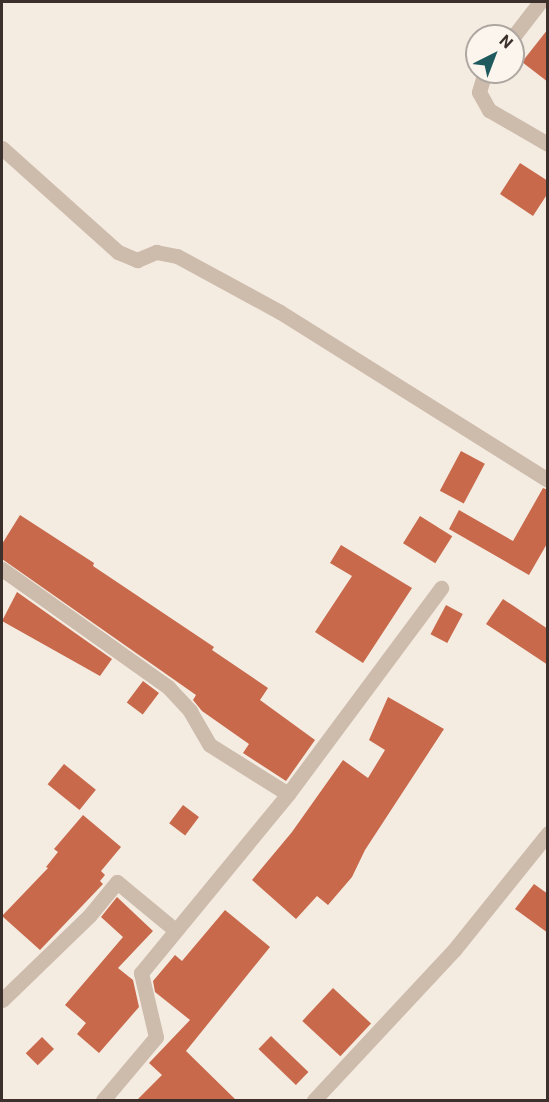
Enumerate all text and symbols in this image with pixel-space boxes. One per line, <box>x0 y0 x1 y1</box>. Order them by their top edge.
north arrow <box>465 24 525 84</box>
text: N <box>495 31 517 53</box>

